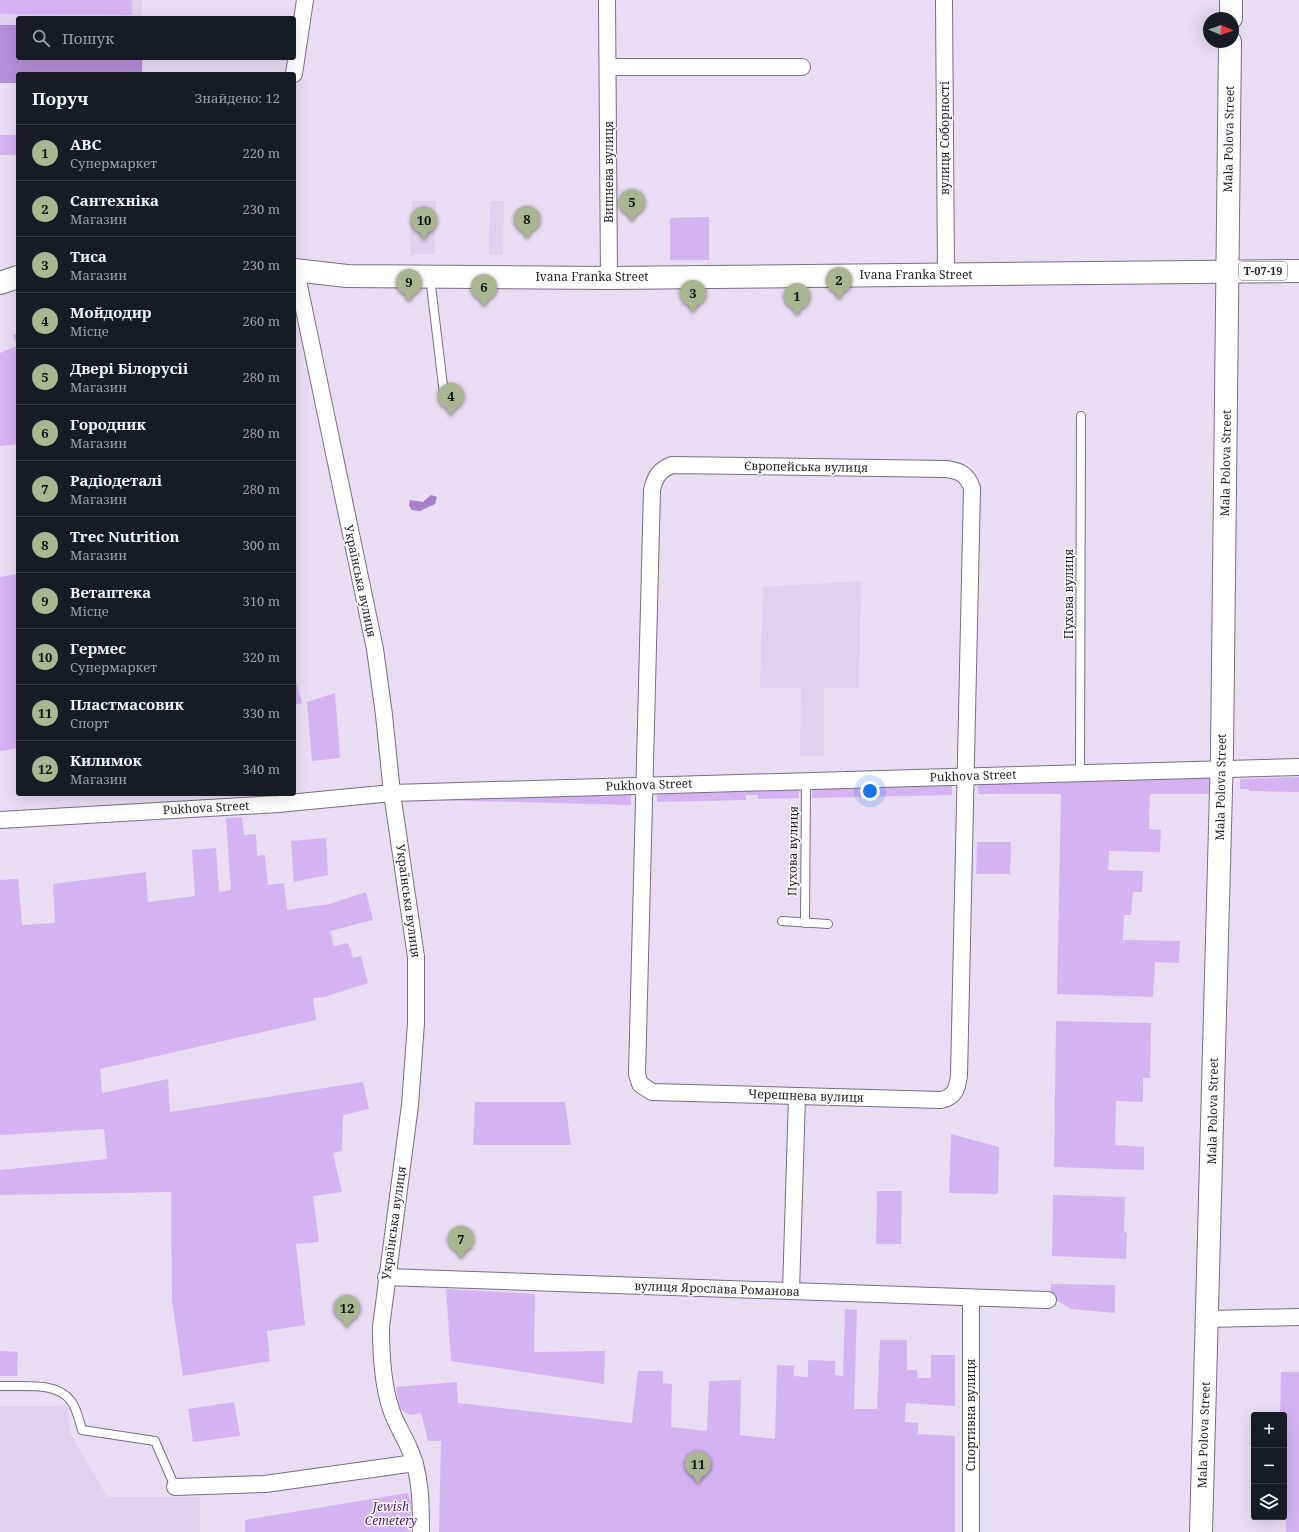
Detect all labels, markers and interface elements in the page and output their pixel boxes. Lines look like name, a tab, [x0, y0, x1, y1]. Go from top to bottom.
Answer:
north arrow	[1203, 12, 1239, 48]
search box	[16, 16, 296, 60]
icon: search	[30, 27, 52, 49]
text: Пошук	[62, 28, 114, 48]
street label: вулиця Соборності	[936, 81, 953, 195]
street label: Mala Polova Street	[1219, 85, 1238, 192]
text: Поруч	[32, 87, 88, 110]
text: Знайдено: 12	[195, 89, 280, 107]
street label: Вишнева вулиця	[600, 121, 617, 223]
text: ABC	[70, 134, 101, 154]
text: 1	[41, 144, 49, 162]
text: 220 m	[243, 144, 280, 162]
text: Супермаркет	[70, 154, 157, 172]
pin: 5	[619, 189, 645, 222]
text: Сантехніка	[70, 190, 159, 210]
text: 2	[41, 200, 49, 218]
text: 230 m	[243, 200, 280, 218]
pin: 8	[514, 206, 540, 239]
pin: 10	[411, 207, 437, 240]
text: Магазин	[70, 210, 127, 228]
text: Тиса	[70, 246, 107, 266]
text: 3	[41, 256, 49, 274]
text: 230 m	[243, 256, 280, 274]
road number: Т-07-19	[1239, 262, 1287, 280]
text: Магазин	[70, 266, 127, 284]
street label: Ivana Franka Street	[859, 266, 973, 283]
pin: 2	[826, 267, 852, 300]
street label: Ivana Franka Street	[535, 268, 649, 285]
pin: 9	[396, 269, 422, 302]
pin: 6	[471, 274, 497, 307]
pin: 3	[680, 280, 706, 313]
pin: 1	[784, 283, 810, 316]
text: Мойдодир	[70, 302, 152, 322]
text: 4	[41, 312, 49, 330]
text: 260 m	[243, 312, 280, 330]
text: Місце	[70, 322, 109, 340]
text: Двері Білорусіі	[70, 358, 188, 378]
text: 5	[41, 368, 49, 386]
text: 280 m	[243, 368, 280, 386]
text: Магазин	[70, 378, 127, 396]
pin: 4	[438, 383, 464, 416]
street label: Mala Polova Street	[1216, 409, 1235, 516]
text: Городник	[70, 414, 146, 434]
text: 6	[41, 424, 49, 442]
text: 280 m	[243, 424, 280, 442]
text: Магазин	[70, 434, 127, 452]
street label: Європейська вулиця	[744, 457, 868, 476]
text: Радіодеталі	[70, 470, 162, 490]
text: 7	[41, 480, 49, 498]
text: 280 m	[243, 480, 280, 498]
text: Магазин	[70, 490, 127, 508]
street label: Українська вулиця	[340, 523, 381, 639]
text: Trec Nutrition	[70, 526, 180, 546]
text: 8	[41, 536, 49, 554]
text: 300 m	[243, 536, 280, 554]
text: Магазин	[70, 546, 127, 564]
street label: Пухова вулиця	[1060, 549, 1077, 639]
text: Ветаптека	[70, 582, 151, 602]
text: 9	[41, 592, 49, 610]
text: 310 m	[243, 592, 280, 610]
text: Місце	[70, 602, 109, 620]
text: Гермес	[70, 638, 126, 658]
text: 10	[38, 648, 52, 666]
text: 320 m	[243, 648, 280, 666]
text: Супермаркет	[70, 658, 157, 676]
text: Пластмасовик	[70, 694, 184, 714]
text: 11	[38, 704, 52, 722]
text: 330 m	[243, 704, 280, 722]
text: Спорт	[70, 714, 109, 732]
street label: Mala Polova Street	[1211, 733, 1230, 840]
text: Килимок	[70, 750, 142, 770]
text: 12	[38, 760, 52, 778]
text: 340 m	[243, 760, 280, 778]
street label: Pukhova Street	[929, 765, 1017, 786]
text: Магазин	[70, 770, 127, 788]
street label: Pukhova Street	[605, 774, 693, 795]
your location	[860, 781, 880, 801]
street label: Pukhova Street	[162, 797, 250, 818]
street label: Пухова вулиця	[783, 805, 802, 896]
street label: Українська вулиця	[392, 843, 425, 959]
street label: Mala Polova Street	[1203, 1057, 1222, 1164]
street label: Черешнева вулиця	[748, 1085, 864, 1106]
street label: Українська вулиця	[377, 1165, 410, 1281]
pin: 7	[448, 1226, 474, 1259]
street label: вулиця Ярослава Романова	[634, 1277, 800, 1300]
pin: 12	[334, 1295, 360, 1328]
street label: Спортивна вулиця	[962, 1359, 979, 1471]
street label: Mala Polova Street	[1193, 1381, 1214, 1489]
map controls	[1251, 1412, 1287, 1520]
button: +	[1251, 1412, 1287, 1448]
button: −	[1251, 1448, 1287, 1484]
pin: 11	[685, 1451, 711, 1484]
button: layers	[1251, 1484, 1287, 1520]
park label: Jewish Cemetery	[365, 1498, 417, 1529]

